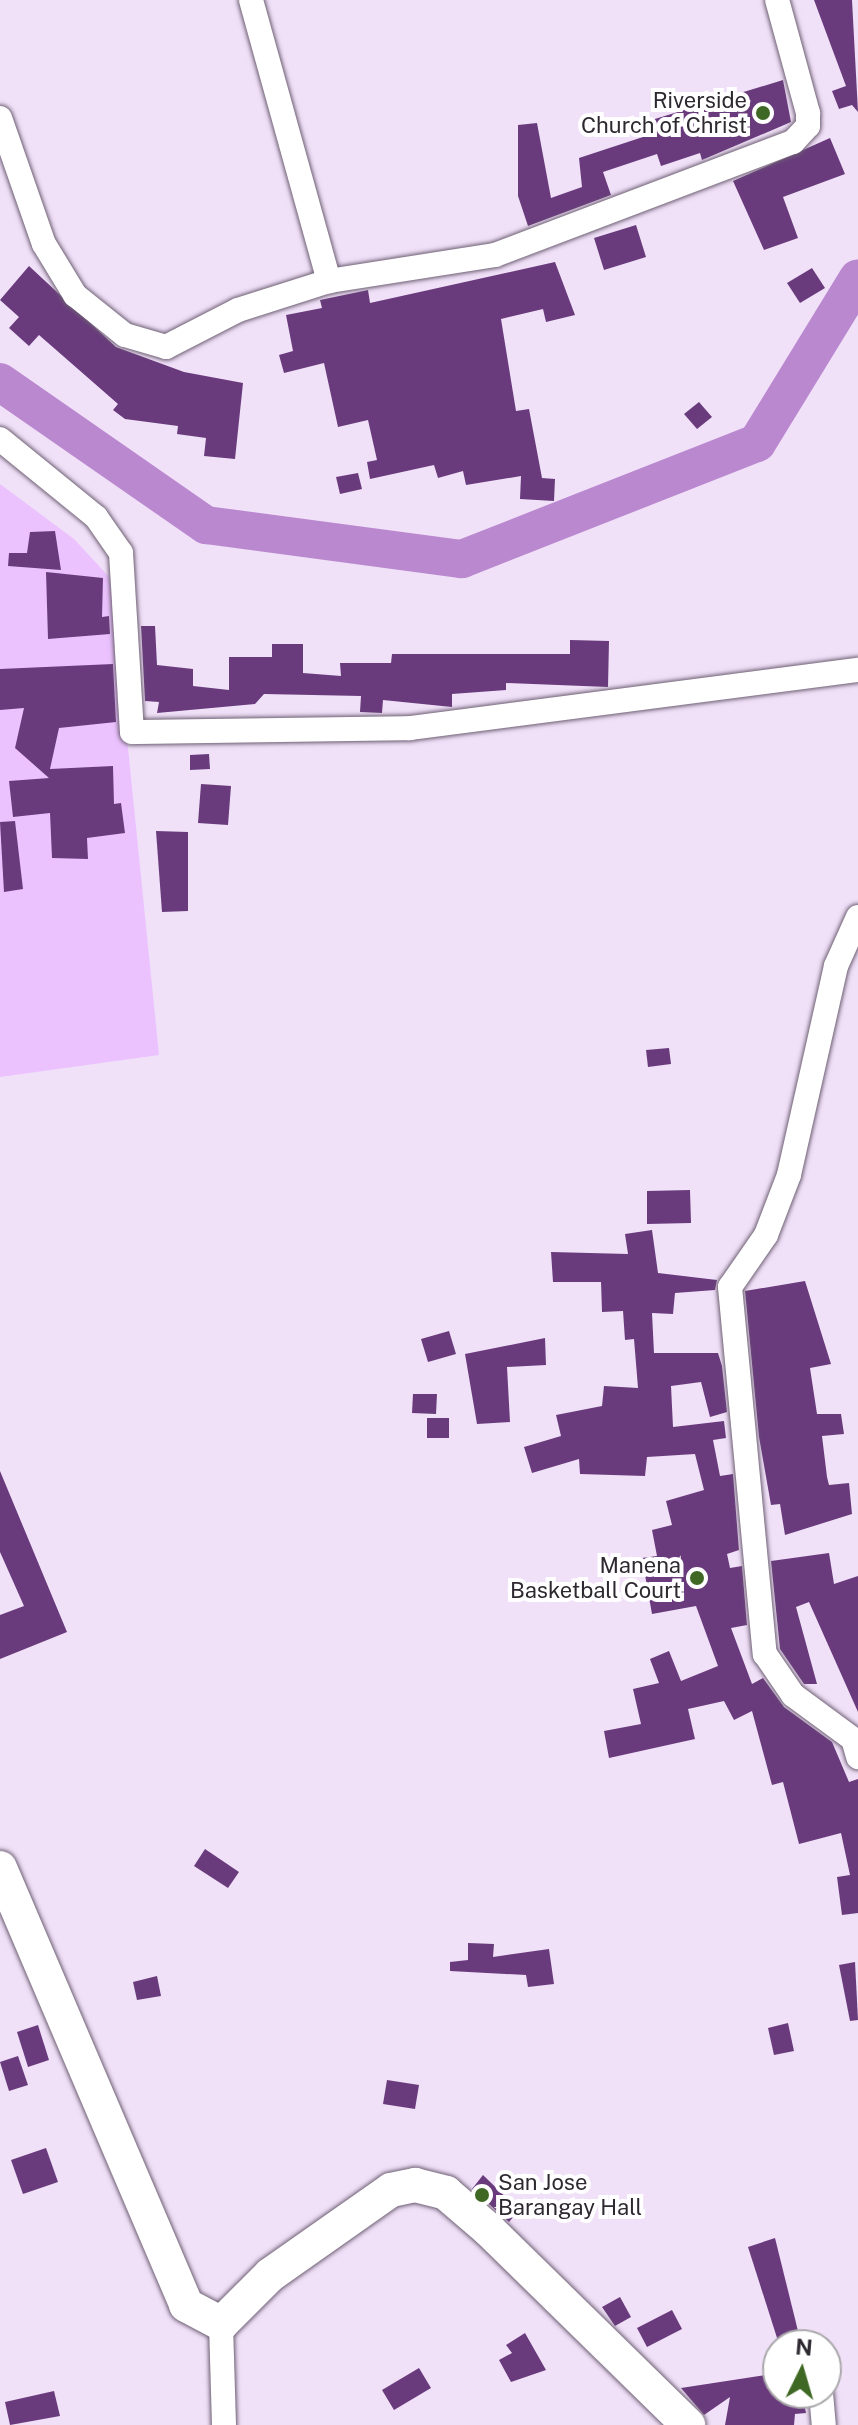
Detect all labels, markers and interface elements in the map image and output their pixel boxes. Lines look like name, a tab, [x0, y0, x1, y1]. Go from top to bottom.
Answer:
place label: Riverside Church of Christ	[581, 87, 747, 138]
marker: Riverside Church of Christ	[754, 104, 772, 122]
place label: Manena Basketball Court	[510, 1552, 681, 1604]
marker: Manena Basketball Court	[688, 1569, 706, 1587]
place label: San Jose Barangay Hall	[498, 2169, 642, 2220]
marker: San Jose Barangay Hall	[473, 2186, 491, 2204]
north arrow	[762, 2329, 842, 2409]
text: N	[794, 2333, 814, 2361]

